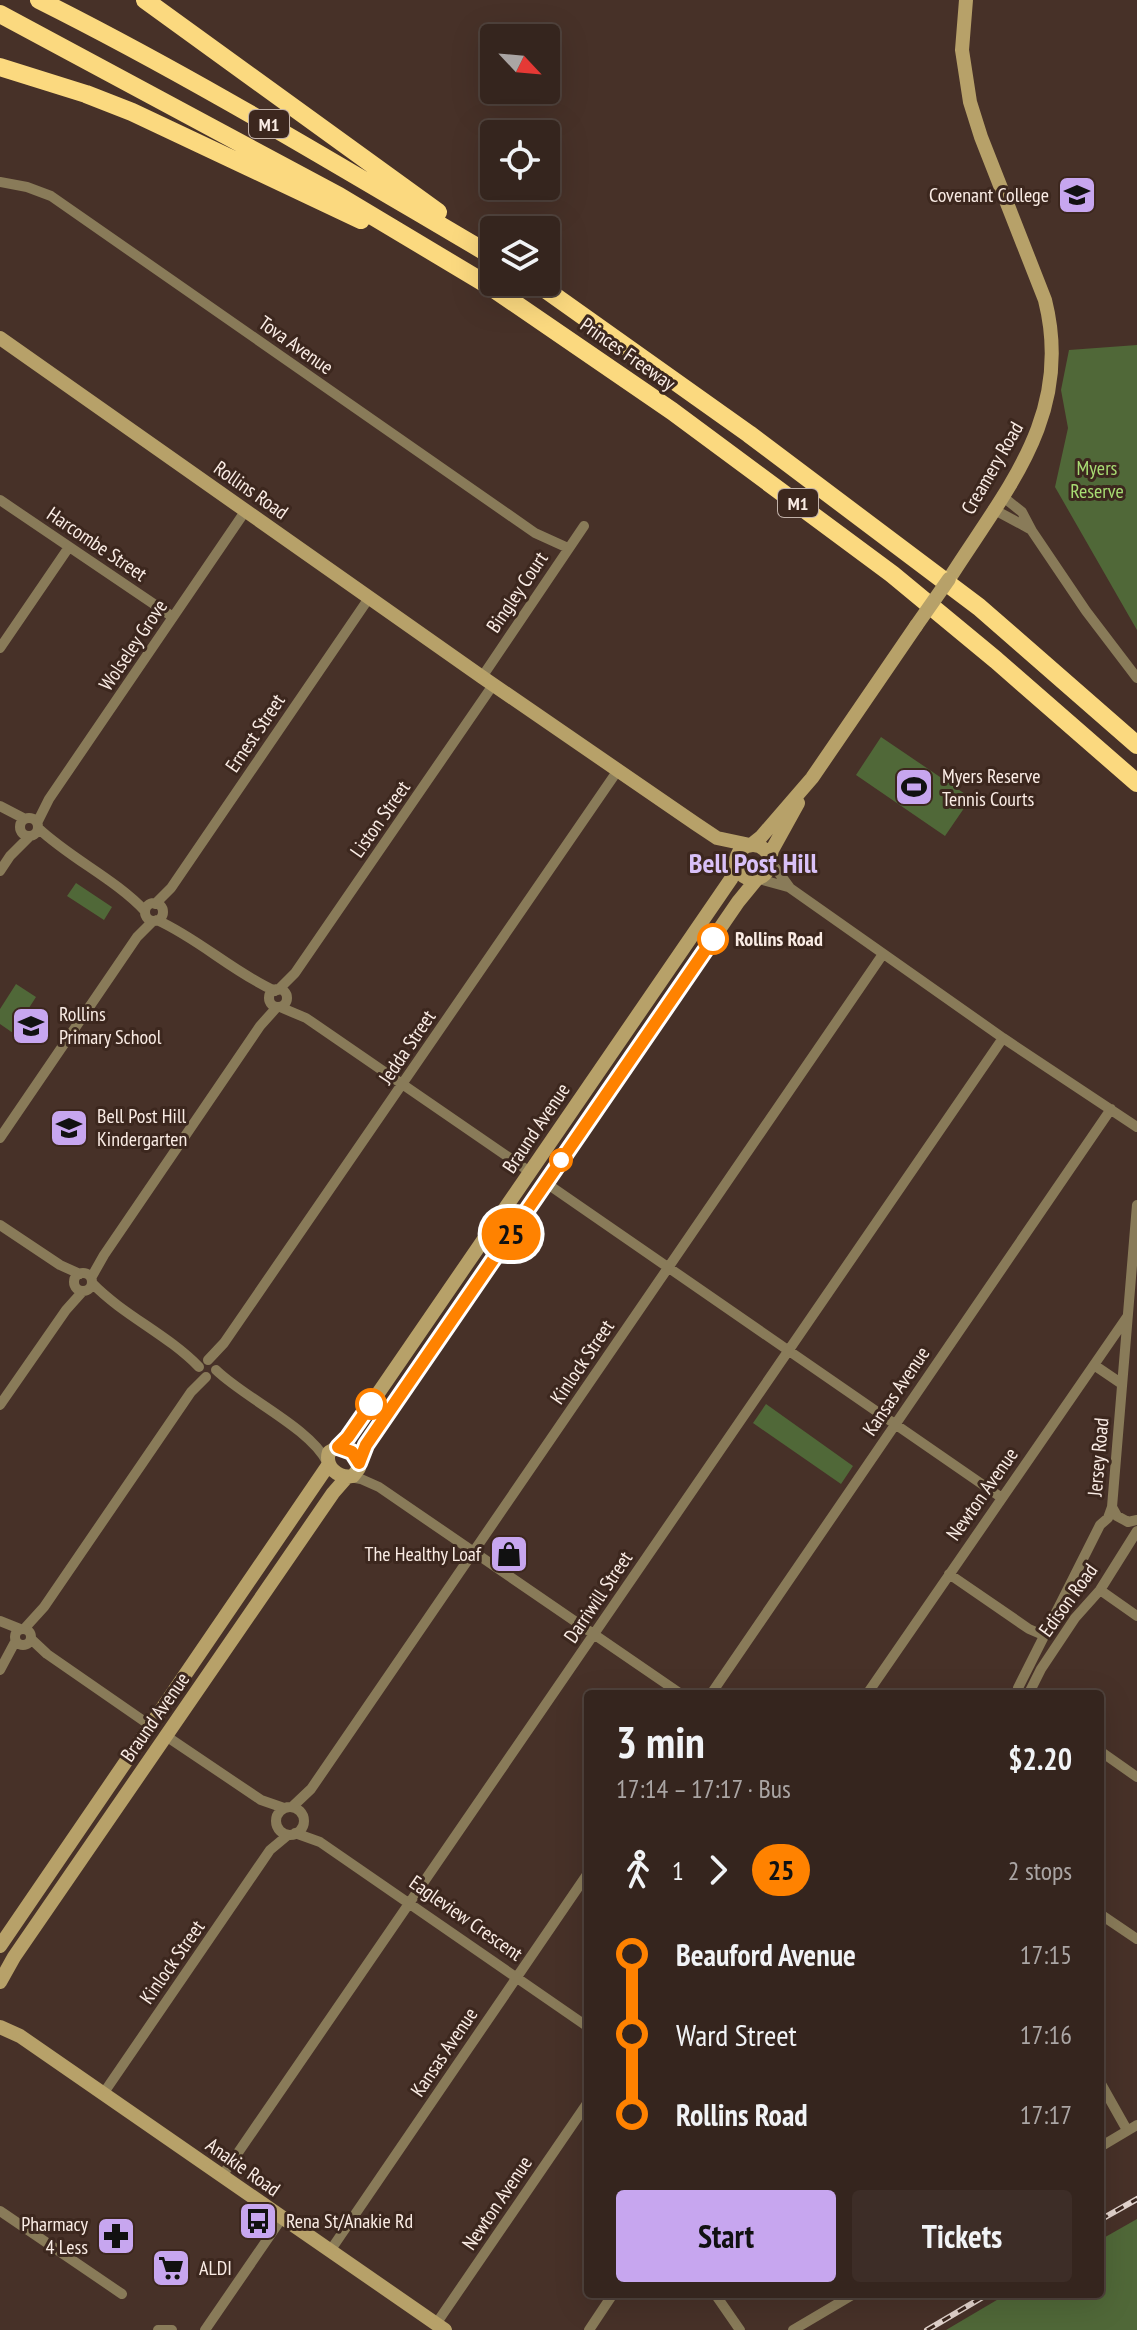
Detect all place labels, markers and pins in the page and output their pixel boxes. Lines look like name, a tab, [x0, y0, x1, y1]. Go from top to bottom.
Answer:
school or university icon: Covenant College	[1056, 174, 1098, 216]
place label: Covenant College	[929, 182, 1049, 208]
place label: Myers Reserve Tennis Courts	[942, 763, 1041, 812]
sports icon: Myers Reserve Tennis Courts	[893, 766, 935, 808]
marker: Rollins Road	[698, 924, 728, 954]
place label: Rollins Road	[735, 926, 823, 952]
place label: Rollins Primary School	[59, 1001, 162, 1050]
school or university icon: Rollins Primary School	[10, 1005, 52, 1047]
place label: Bell Post Hill Kindergarten	[97, 1103, 187, 1152]
school or university icon: Bell Post Hill Kindergarten	[48, 1107, 90, 1149]
unlabelled marker	[550, 1149, 572, 1171]
unlabelled marker	[356, 1389, 386, 1419]
shop icon: The Healthy Loaf	[488, 1533, 530, 1575]
place label: The Healthy Loaf	[364, 1541, 482, 1567]
bus stop icon: Rena St/Anakie Rd	[237, 2200, 279, 2242]
place label: Rena St/Anakie Rd	[286, 2208, 413, 2234]
place label: Pharmacy 4 Less	[21, 2211, 88, 2260]
pharmacy icon: Pharmacy 4 Less	[95, 2215, 137, 2257]
supermarket icon: ALDI	[150, 2247, 192, 2289]
place label: ALDI	[199, 2255, 232, 2281]

